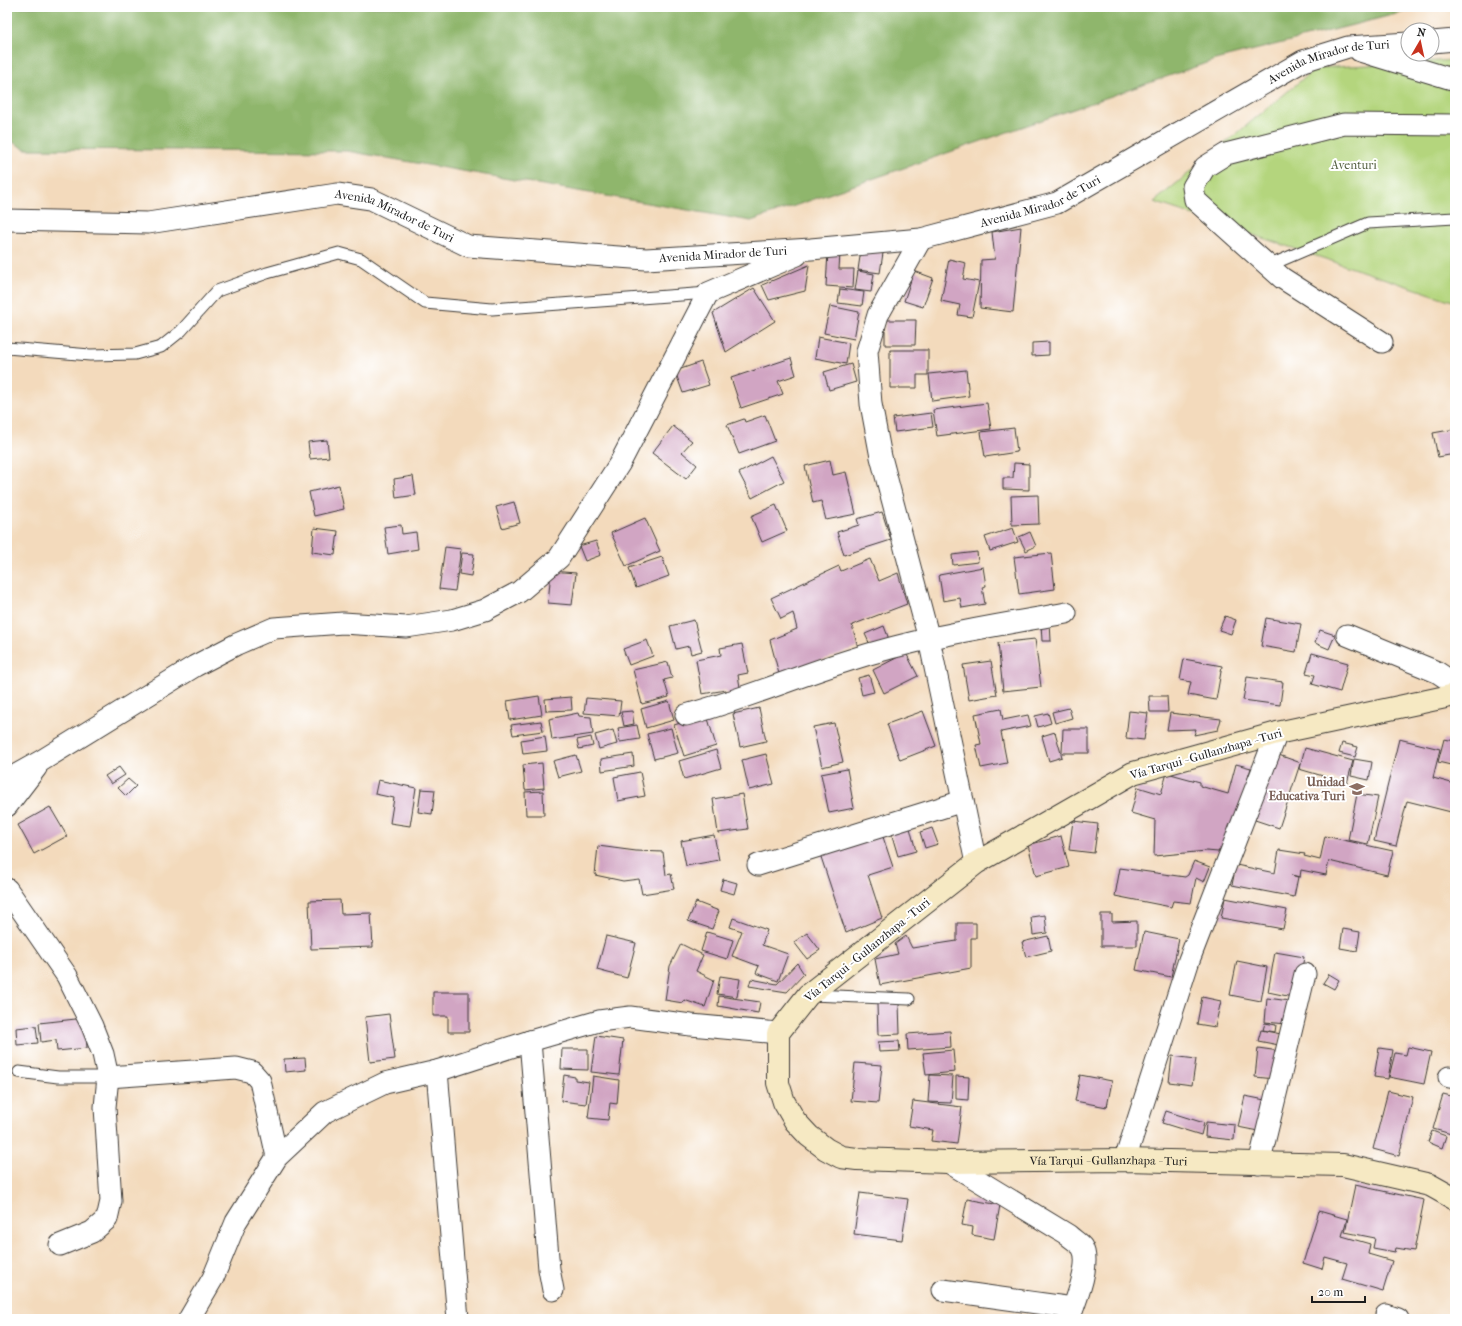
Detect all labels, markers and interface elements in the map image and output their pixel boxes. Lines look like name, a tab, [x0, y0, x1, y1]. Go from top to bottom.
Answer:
north arrow	[1400, 22, 1440, 62]
text: N	[1416, 26, 1427, 40]
street label: Avenida Mirador de Turi	[1264, 37, 1390, 87]
park label: Aventuri	[1330, 158, 1377, 172]
street label: Avenida Mirador de Turi	[978, 172, 1103, 230]
street label: Avenida Mirador de Turi	[333, 187, 457, 245]
street label: Avenida Mirador de Turi	[658, 243, 788, 265]
street label: Vía Tarqui - Gullanzhapa - Turi	[1127, 725, 1284, 783]
place label: Unidad Educativa Turi	[1269, 775, 1345, 803]
school or university icon: Unidad Educativa Turi	[1348, 780, 1366, 798]
street label: Vía Tarqui - Gullanzhapa - Turi	[801, 895, 933, 1006]
street label: Vía Tarqui - Gullanzhapa - Turi	[1029, 1153, 1188, 1168]
scale bar	[1312, 1278, 1365, 1304]
text: 20 m	[1318, 1285, 1343, 1299]

